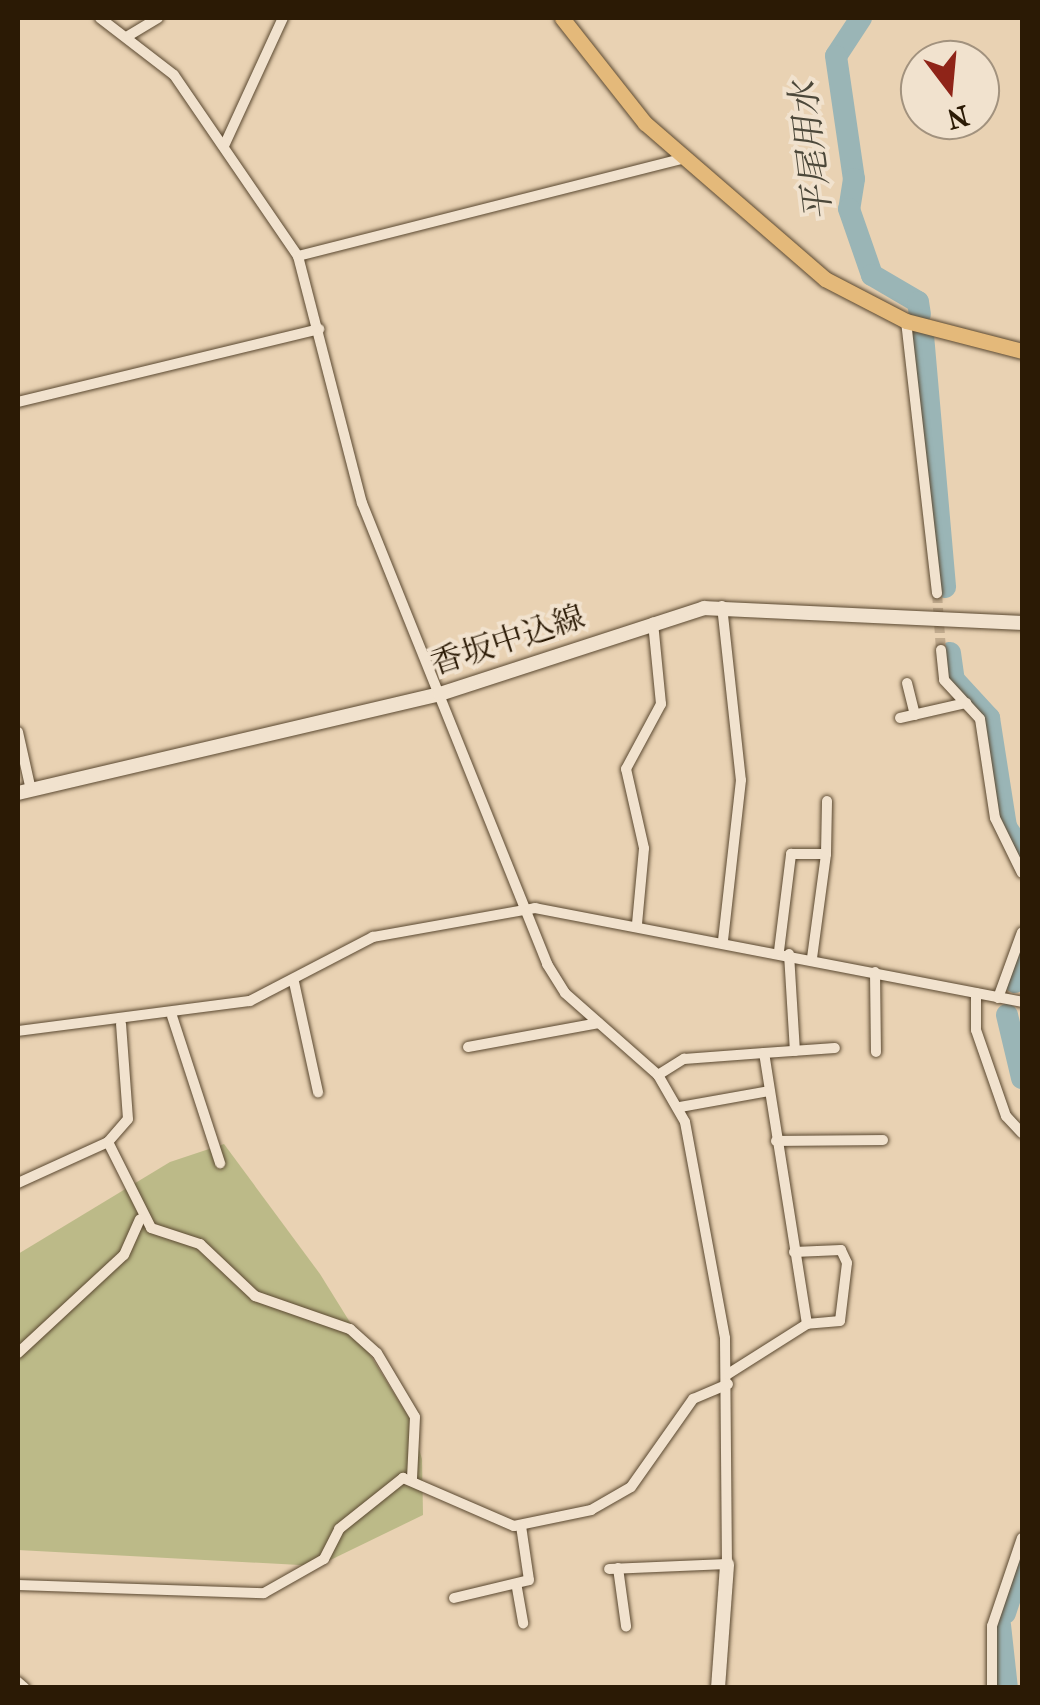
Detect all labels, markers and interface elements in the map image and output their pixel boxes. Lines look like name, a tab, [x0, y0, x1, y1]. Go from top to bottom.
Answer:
north arrow	[900, 40, 1000, 140]
water label: 平尾用水	[783, 79, 841, 223]
text: N	[943, 99, 973, 136]
street label: 香坂中込線	[426, 598, 590, 684]

